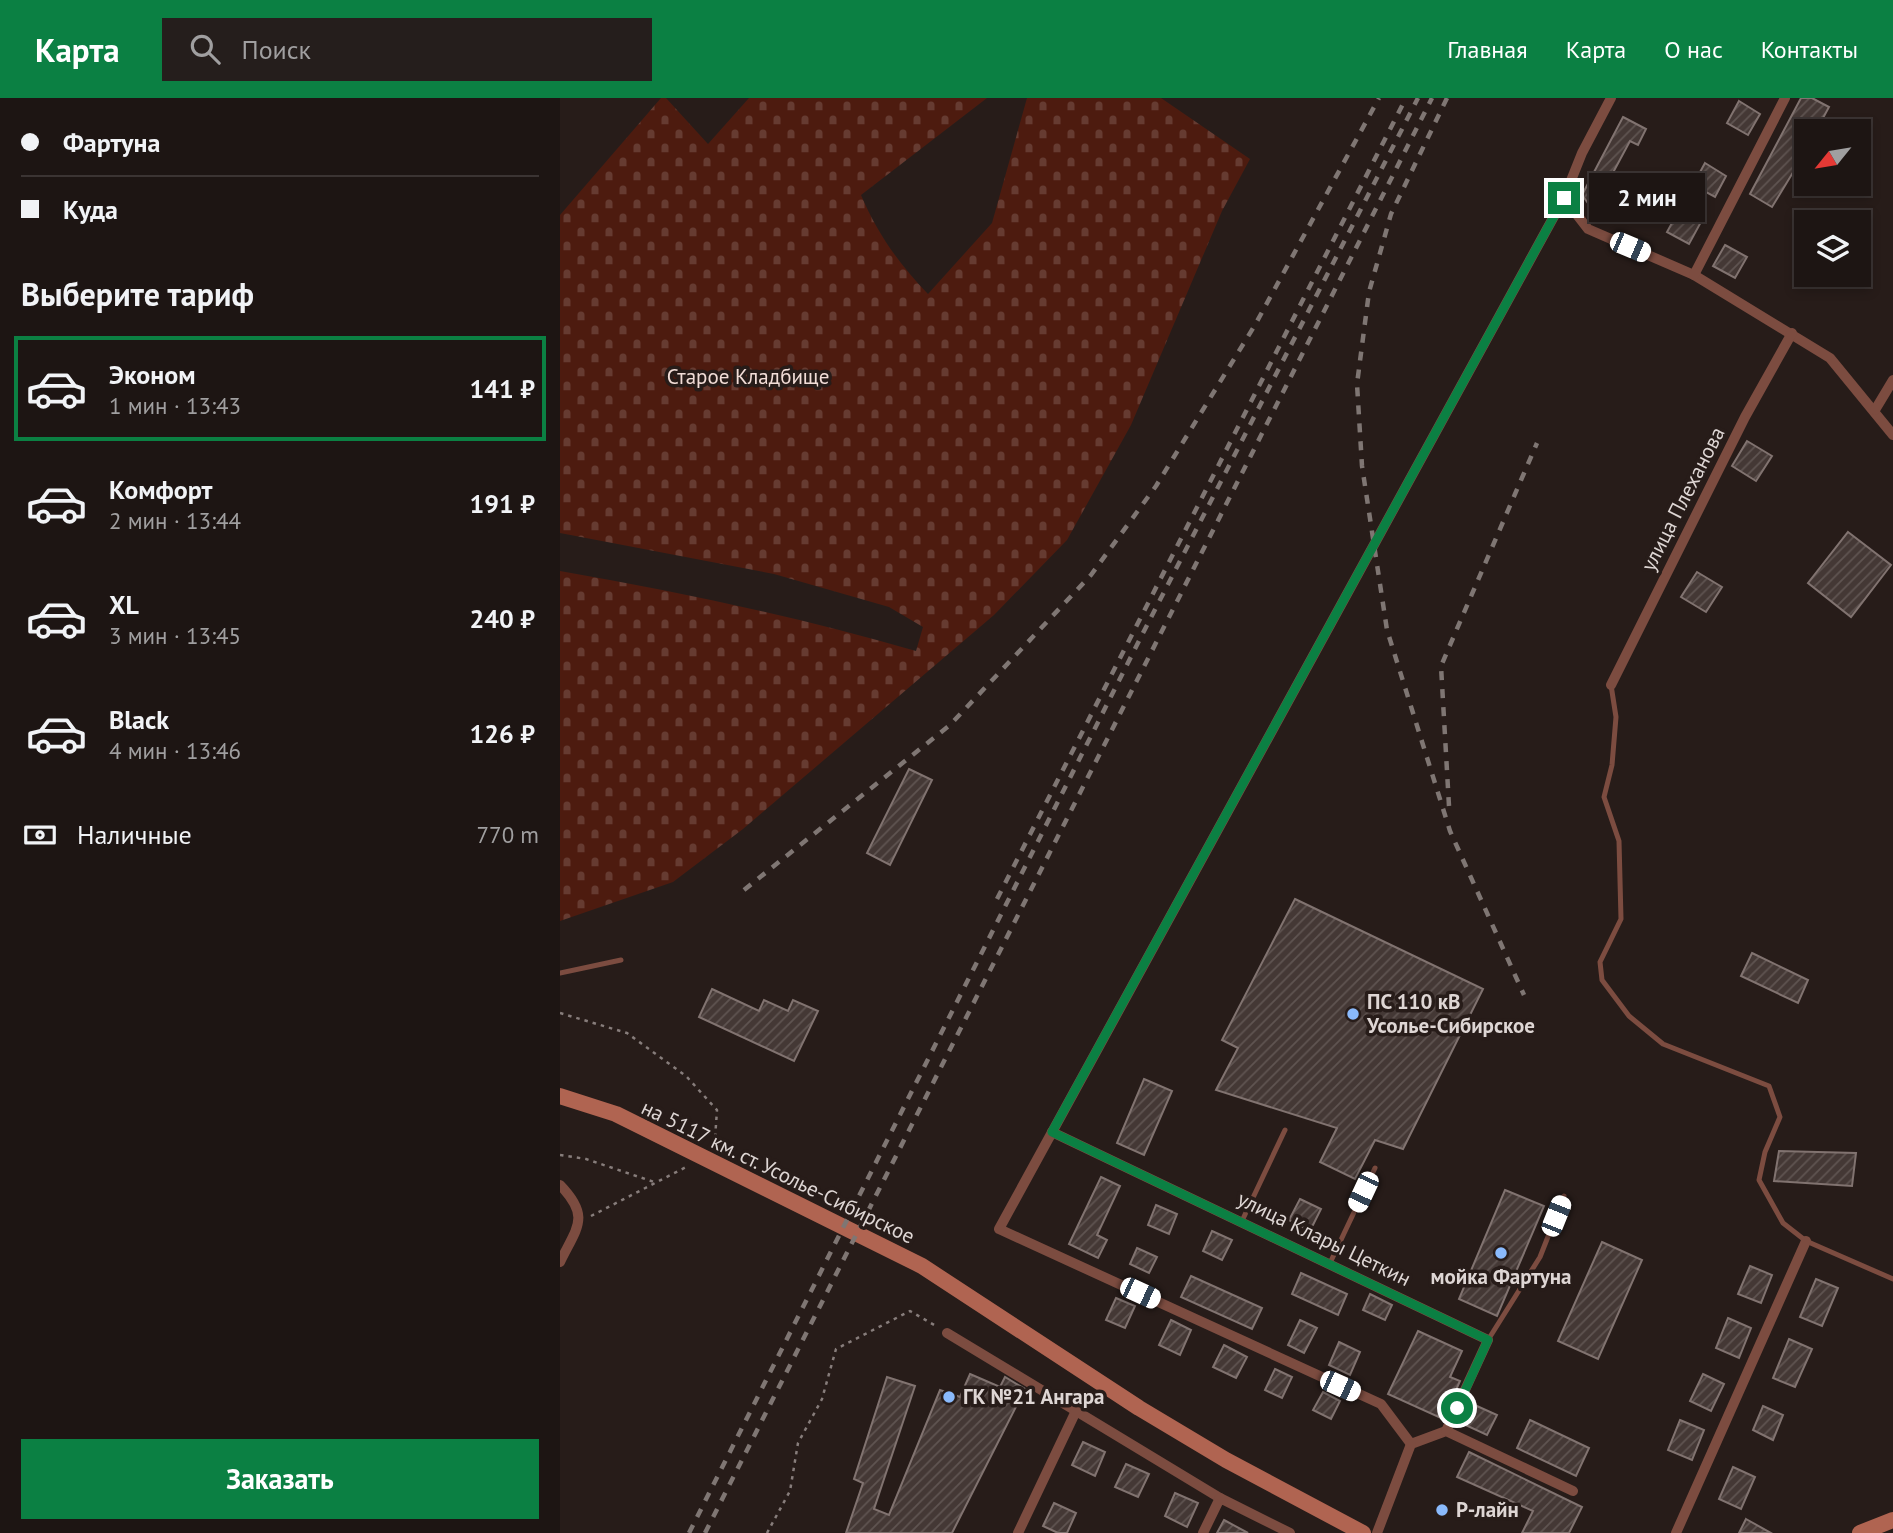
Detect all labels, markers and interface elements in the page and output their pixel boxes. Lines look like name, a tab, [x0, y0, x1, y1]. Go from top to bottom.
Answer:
search box	[162, 18, 652, 81]
text: Карта	[35, 28, 120, 71]
icon: search	[186, 30, 224, 68]
text: Поиск	[242, 33, 311, 66]
text: Главная	[1447, 34, 1528, 65]
text: Карта	[1566, 34, 1626, 65]
text: О нас	[1664, 34, 1723, 65]
text: Контакты	[1761, 34, 1858, 65]
north arrow	[1794, 119, 1871, 196]
map controls	[1794, 119, 1871, 287]
text: Фартуна	[63, 126, 160, 159]
callout: 2 мин	[1588, 174, 1704, 222]
route end	[1548, 182, 1580, 214]
text: 2 мин	[1617, 183, 1677, 212]
text: Куда	[63, 193, 118, 226]
button: layers	[1794, 210, 1871, 287]
car	[1607, 229, 1654, 265]
text: Выберите тариф	[21, 273, 254, 315]
icon: car	[25, 357, 88, 420]
text: Эконом	[109, 358, 196, 391]
park label: Старое Кладбище	[667, 363, 829, 390]
text: 141 ₽	[469, 372, 535, 405]
text: 1 мин · 13:43	[109, 391, 241, 420]
street label: улица Плеханова	[1635, 422, 1731, 575]
icon: car	[25, 472, 88, 535]
text: Комфорт	[109, 473, 212, 506]
text: 191 ₽	[469, 487, 535, 520]
text: 2 мин · 13:44	[109, 506, 241, 535]
icon: car	[25, 587, 88, 650]
text: XL	[109, 588, 139, 621]
text: 240 ₽	[469, 602, 535, 635]
text: 3 мин · 13:45	[109, 621, 241, 650]
icon: car	[25, 702, 88, 765]
text: Black	[109, 703, 169, 736]
text: 126 ₽	[469, 717, 535, 750]
text: 4 мин · 13:46	[109, 736, 241, 765]
icon: cash	[21, 816, 59, 854]
text: Наличные	[77, 818, 192, 851]
text: 770 m	[477, 820, 539, 849]
place label: ПС 110 кВ Усолье-Сибирское	[1366, 988, 1535, 1039]
marker: ПС 110 кВ Усолье-Сибирское	[1345, 1006, 1361, 1022]
street label: на 5117 км. ст. Усолье-Сибирское	[637, 1094, 919, 1250]
car	[1345, 1169, 1382, 1215]
street label: улица Клары Цеткин	[1233, 1185, 1415, 1292]
car	[1539, 1193, 1574, 1239]
marker: мойка Фартуна	[1493, 1245, 1509, 1261]
place label: мойка Фартуна	[1430, 1263, 1572, 1290]
car	[1117, 1275, 1164, 1311]
car	[1317, 1368, 1364, 1404]
place label: ГК №21 Ангара	[963, 1383, 1105, 1410]
marker: ГК №21 Ангара	[941, 1389, 957, 1405]
route start	[1441, 1392, 1473, 1424]
button: Заказать	[21, 1439, 539, 1519]
place label: Р-лайн	[1456, 1496, 1519, 1523]
marker: Р-лайн	[1434, 1502, 1450, 1518]

